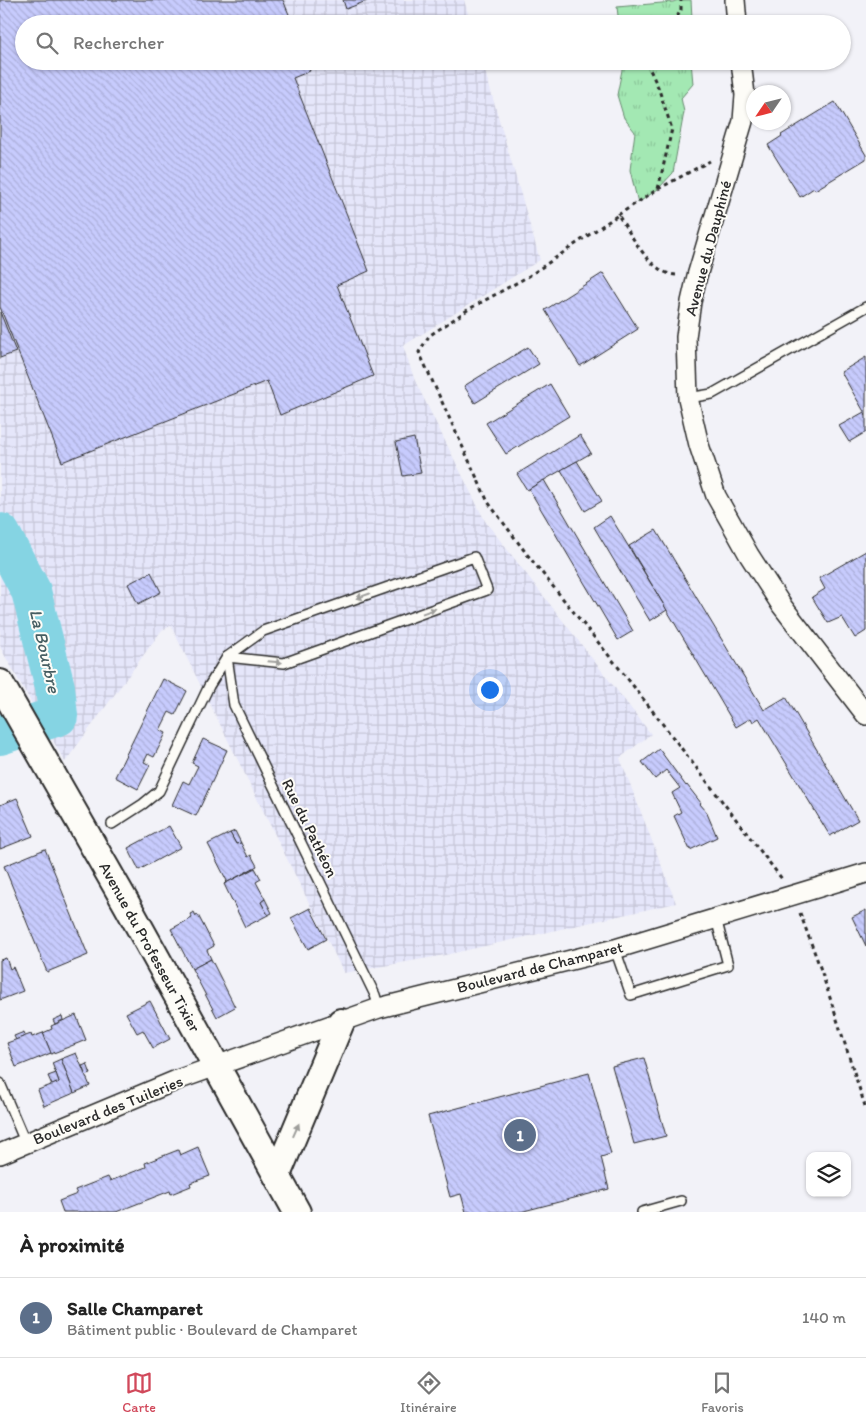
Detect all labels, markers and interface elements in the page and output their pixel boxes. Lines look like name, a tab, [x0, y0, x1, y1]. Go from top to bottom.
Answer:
search box	[15, 15, 851, 70]
icon: search	[33, 29, 61, 57]
text: Rechercher	[73, 31, 164, 54]
north arrow	[746, 85, 791, 130]
street label: Avenue du Dauphiné	[681, 178, 735, 318]
one-way arrow	[355, 592, 370, 600]
water label: La Bourbre	[25, 607, 66, 696]
one-way arrow	[422, 607, 437, 615]
one-way arrow	[268, 658, 284, 666]
your location	[477, 677, 503, 703]
street label: Rue du Pathéon	[278, 776, 342, 880]
street label: Avenue du Professeur Tixier	[95, 859, 205, 1036]
street label: Boulevard de Champaret	[455, 937, 625, 997]
street label: Boulevard des Tuileries	[30, 1071, 186, 1149]
pin: 1	[504, 1116, 536, 1154]
one-way arrow	[293, 1123, 301, 1137]
map controls	[806, 1152, 851, 1197]
button: layers	[806, 1152, 851, 1197]
text: À proximité	[20, 1232, 125, 1257]
text: Salle Champaret	[67, 1297, 203, 1320]
text: 1	[32, 1308, 40, 1327]
text: 140 m	[802, 1308, 846, 1327]
text: Bâtiment public · Boulevard de Champaret	[67, 1320, 358, 1339]
tab: Carte	[122, 1369, 156, 1416]
tab: Itinéraire	[400, 1369, 457, 1416]
tab: Favoris	[701, 1369, 744, 1416]

